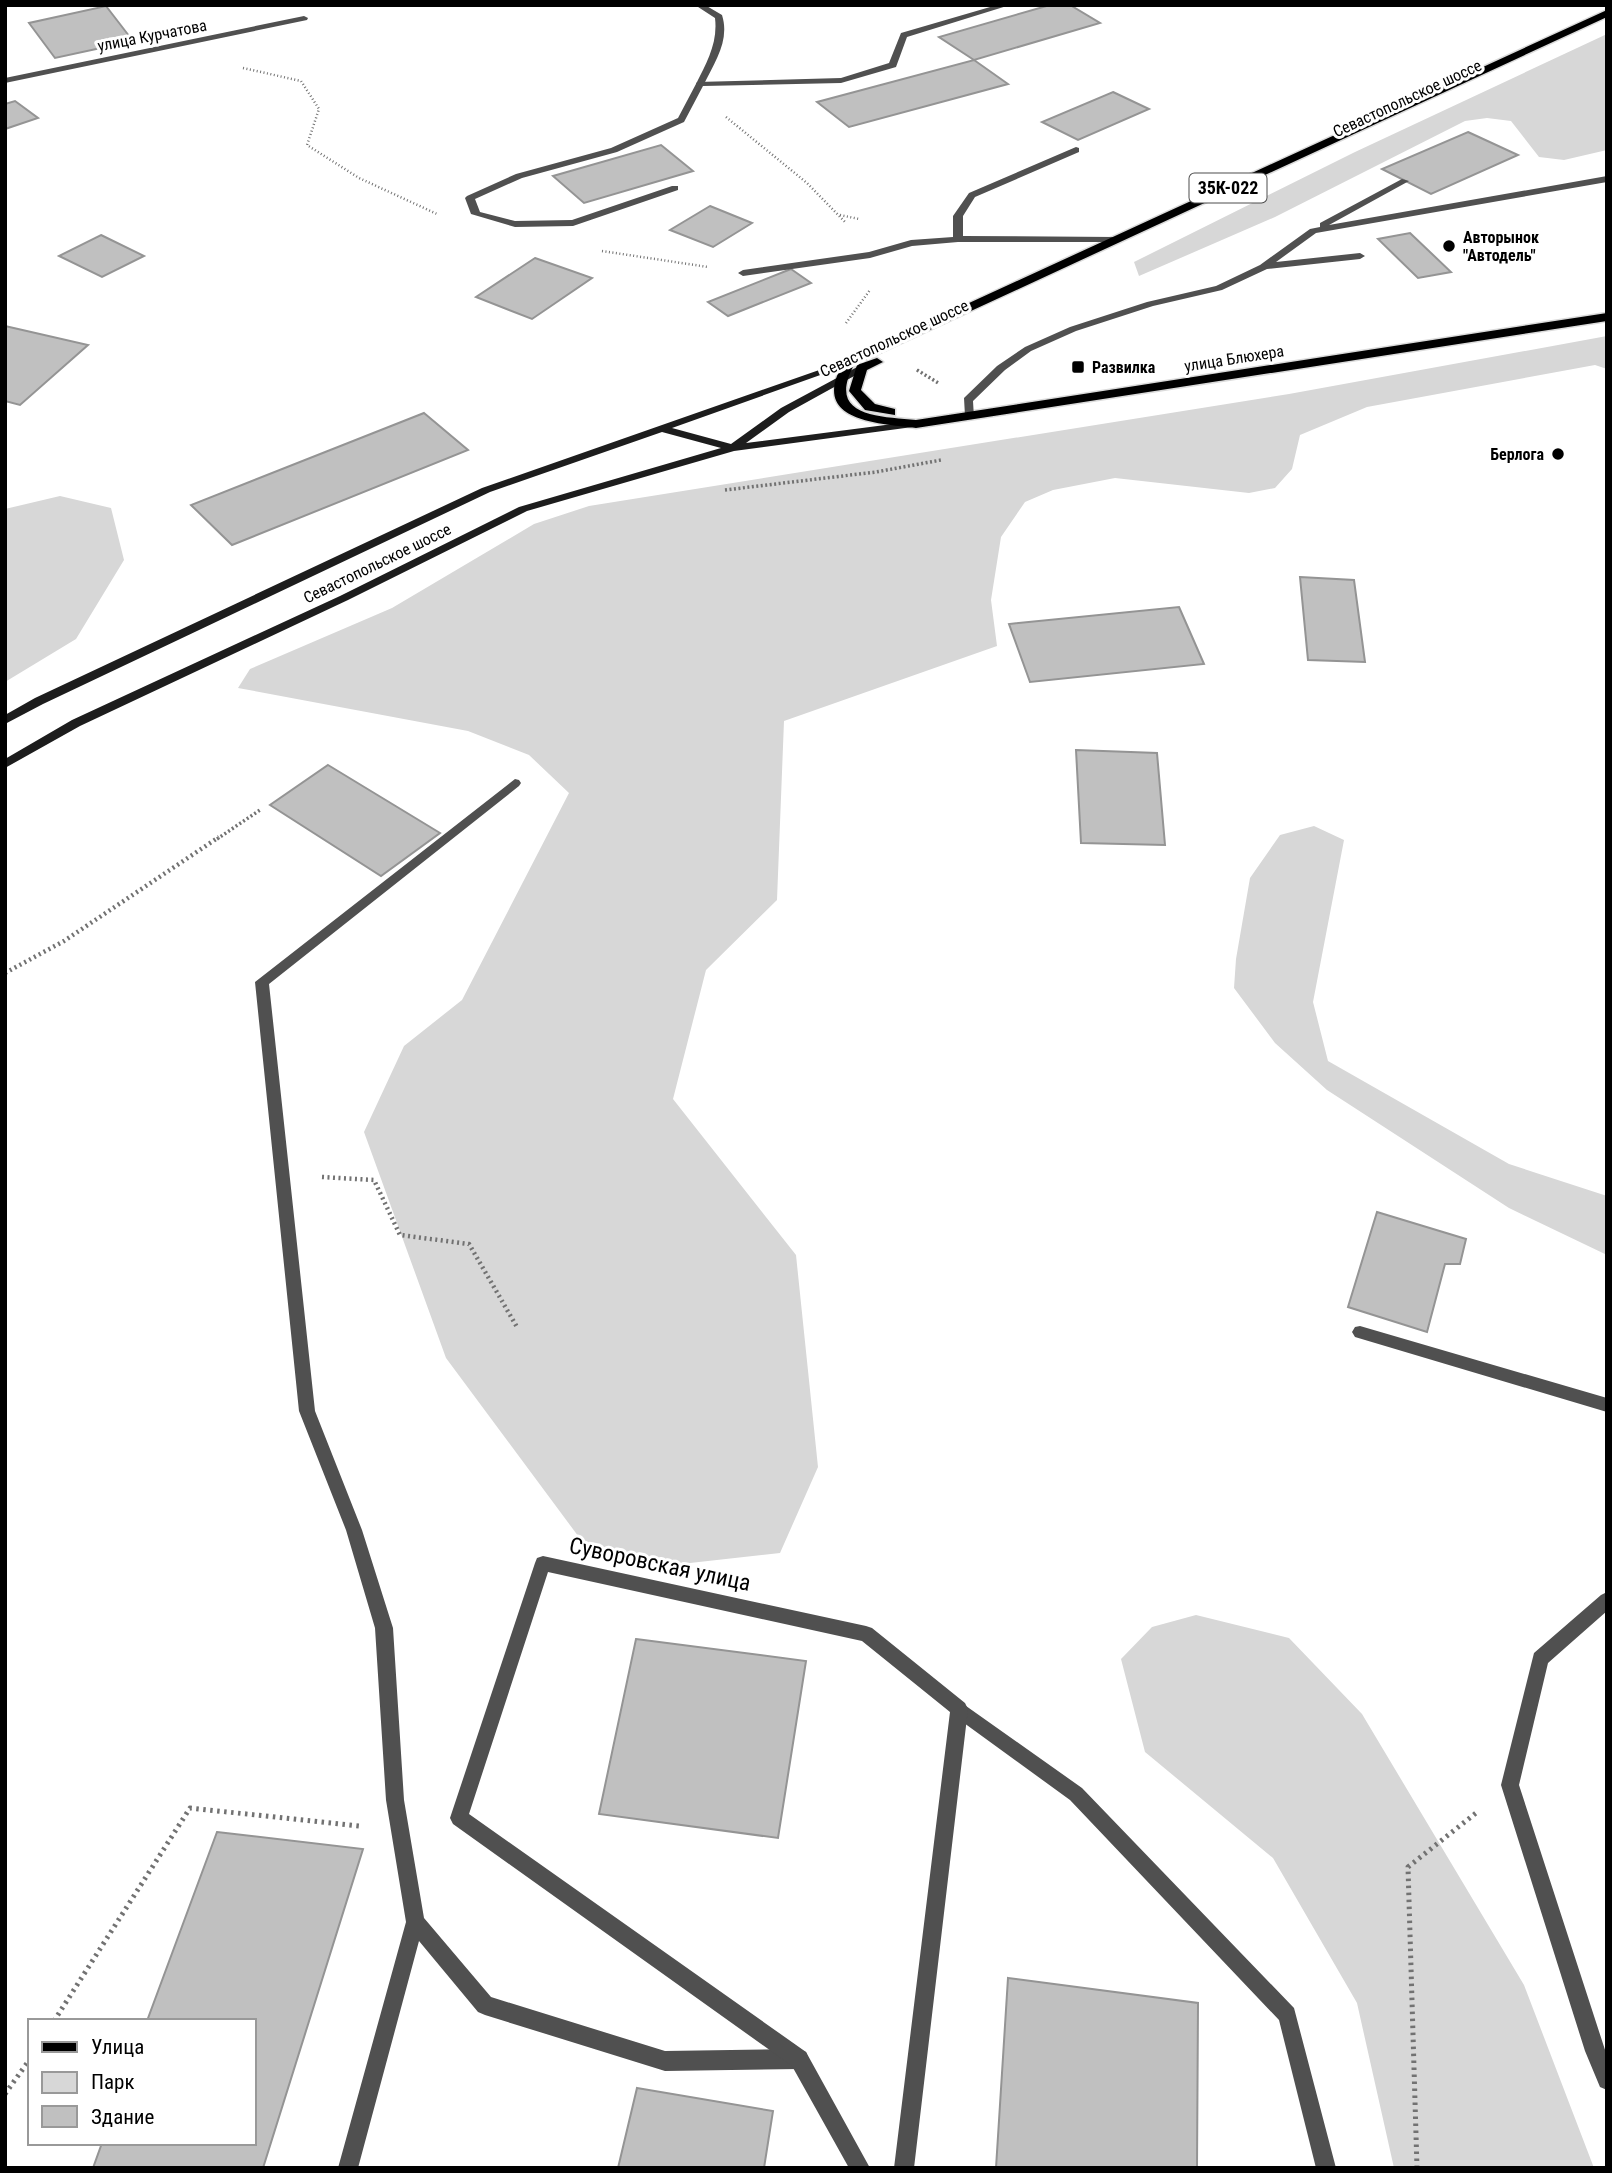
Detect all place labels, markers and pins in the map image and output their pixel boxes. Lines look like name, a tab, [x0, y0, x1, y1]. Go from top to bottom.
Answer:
place label: Авторынок "Автодель"	[1463, 228, 1539, 265]
marker: Авторынок "Автодель"	[1441, 238, 1457, 254]
place label: Развилка	[1092, 358, 1156, 377]
marker: Развилка	[1070, 359, 1086, 375]
place label: Берлога	[1490, 445, 1544, 464]
marker: Берлога	[1550, 446, 1566, 462]

